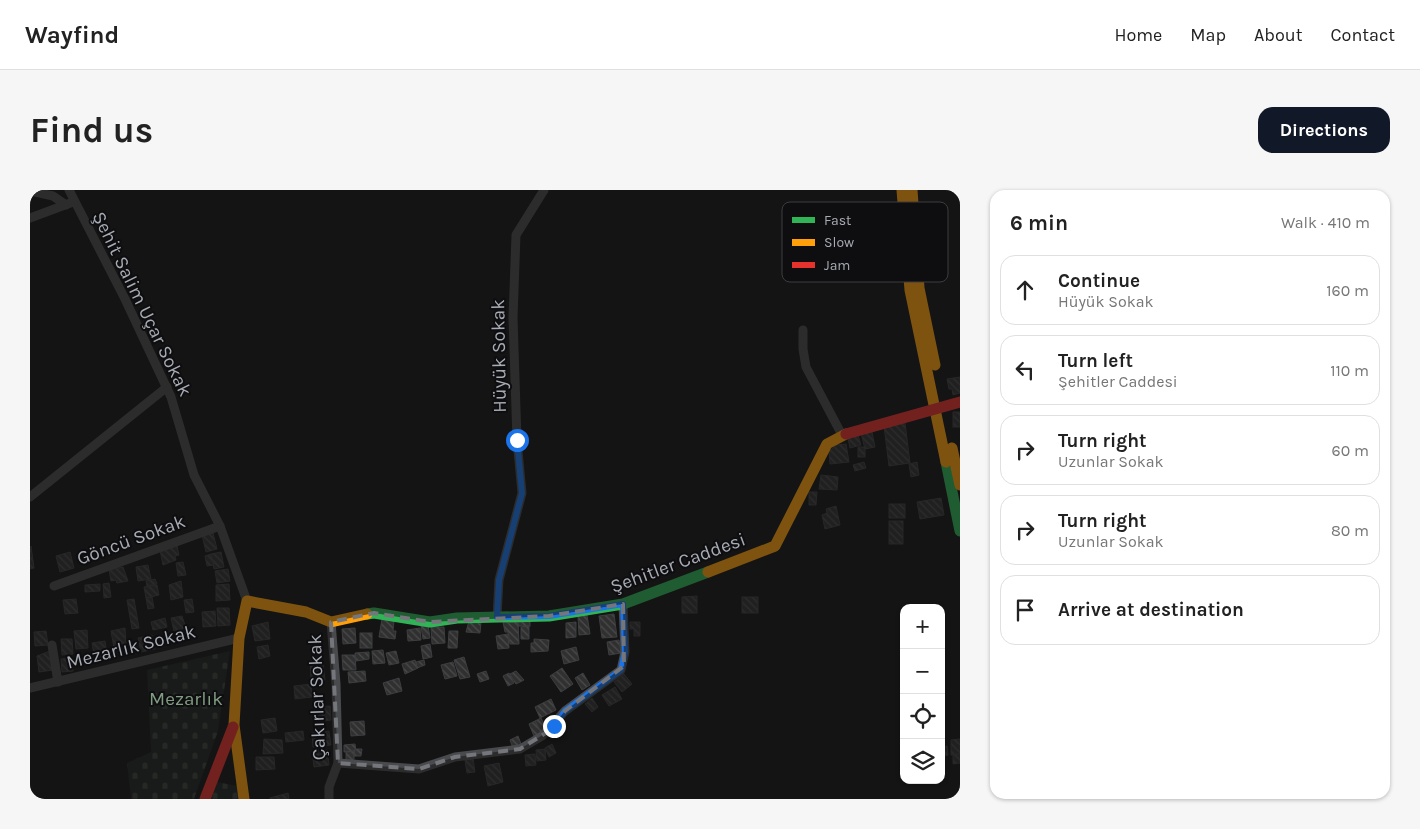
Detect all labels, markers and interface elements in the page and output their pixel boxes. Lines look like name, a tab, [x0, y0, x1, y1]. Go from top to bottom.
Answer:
text: Wayfind	[25, 21, 119, 49]
text: Home	[1114, 24, 1162, 46]
text: Map	[1190, 24, 1226, 46]
text: About	[1254, 24, 1303, 46]
text: Contact	[1331, 24, 1395, 46]
button: Directions	[1258, 107, 1390, 153]
text: Find us	[30, 110, 153, 151]
legend	[782, 202, 948, 282]
street label: Şehit Salim Uçar Sokak	[88, 208, 197, 400]
text: 6 min	[1010, 211, 1068, 235]
text: Fast	[824, 212, 851, 229]
text: Walk · 410 m	[1281, 213, 1370, 232]
text: Slow	[824, 234, 854, 251]
text: Jam	[824, 257, 850, 274]
text: Continue	[1058, 270, 1140, 292]
icon: ahead	[1011, 276, 1039, 304]
text: 160 m	[1326, 281, 1369, 300]
text: Hüyük Sokak	[1058, 292, 1154, 311]
street label: Hüyük Sokak	[487, 299, 511, 413]
text: Turn left	[1058, 350, 1133, 372]
icon: left	[1011, 356, 1039, 384]
text: 110 m	[1330, 361, 1369, 380]
text: Şehitler Caddesi	[1058, 372, 1178, 391]
route start	[506, 429, 529, 452]
text: Turn right	[1058, 430, 1147, 452]
icon: right	[1011, 436, 1039, 464]
text: 60 m	[1332, 441, 1369, 460]
text: Uzunlar Sokak	[1058, 452, 1164, 471]
street label: Göncü Sokak	[74, 510, 188, 570]
text: Turn right	[1058, 510, 1147, 532]
icon: right	[1011, 516, 1039, 544]
text: 80 m	[1331, 521, 1369, 540]
street label: Şehitler Caddesi	[608, 528, 748, 598]
text: Uzunlar Sokak	[1058, 532, 1164, 551]
icon: arrive	[1011, 596, 1039, 624]
text: Arrive at destination	[1058, 599, 1244, 621]
map controls	[900, 604, 945, 784]
button: +	[900, 604, 945, 649]
street label: Mezarlık Sokak	[64, 620, 198, 674]
street label: Çakırlar Sokak	[304, 633, 330, 760]
button: −	[900, 649, 945, 694]
park label: Mezarlık	[149, 688, 223, 710]
button: locate	[900, 694, 945, 739]
route end	[543, 715, 566, 738]
button: layers	[900, 739, 945, 784]

